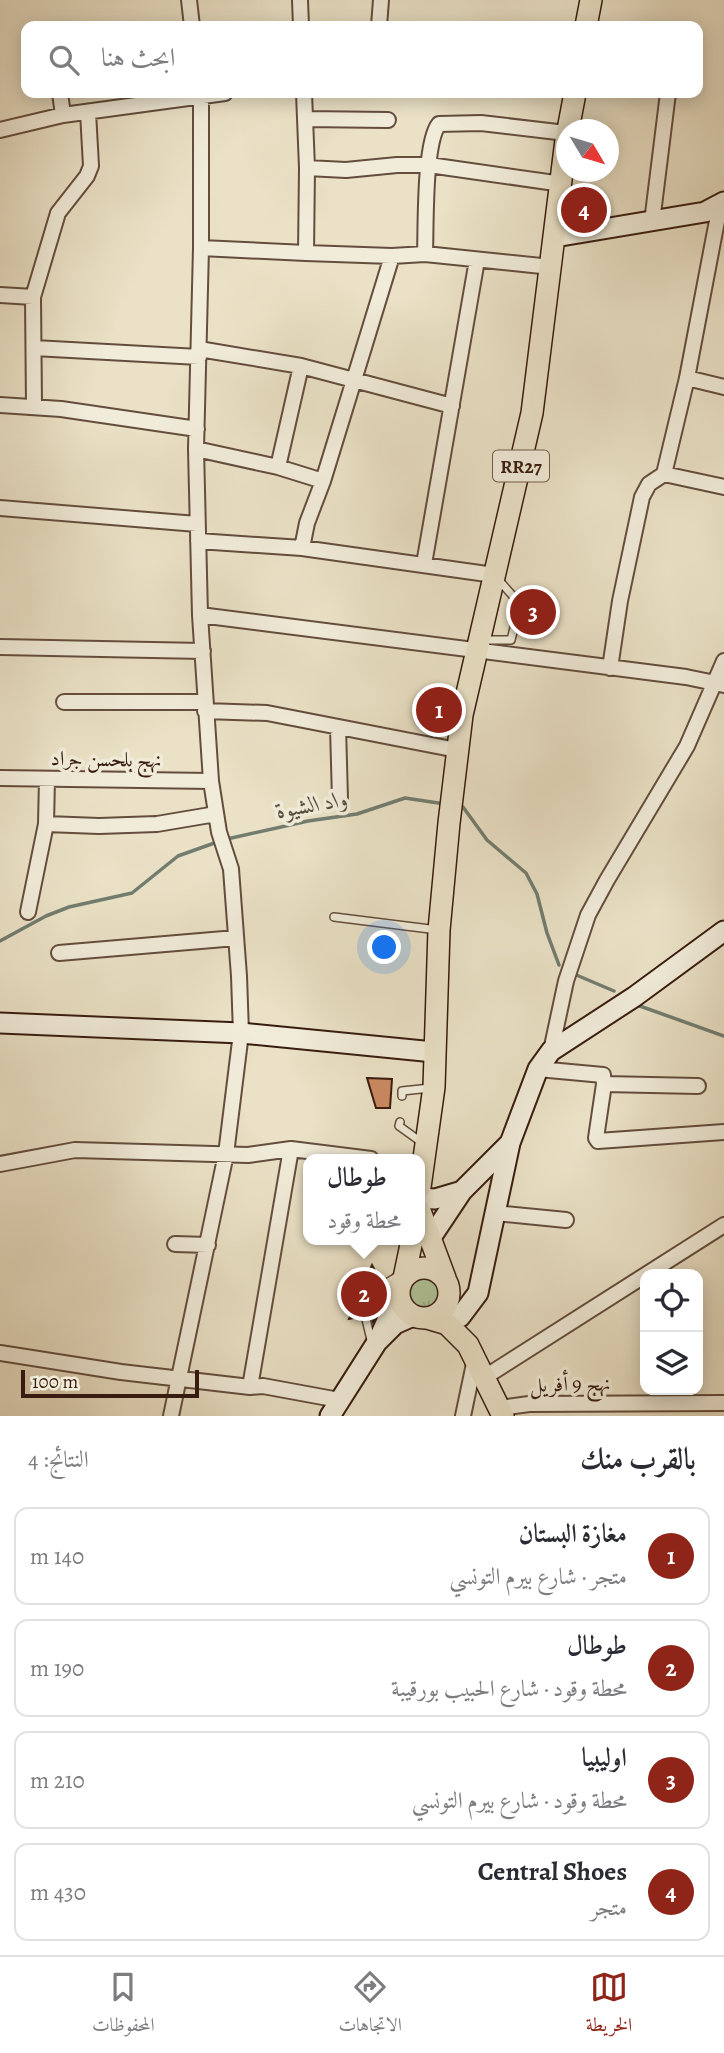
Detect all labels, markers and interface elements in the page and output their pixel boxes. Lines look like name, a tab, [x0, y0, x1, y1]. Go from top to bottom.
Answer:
search box	[21, 21, 703, 98]
text: ابحث هنا	[101, 40, 176, 75]
icon: search	[45, 41, 83, 79]
north arrow	[556, 119, 619, 182]
pin: 4	[561, 184, 607, 236]
road number: RR27	[493, 450, 549, 481]
pin: 3	[510, 586, 556, 638]
pin: 1	[416, 684, 462, 736]
street label: نهج بلحسن جراد	[50, 744, 162, 779]
water label: واد الشيوة	[273, 783, 351, 826]
your location	[367, 930, 401, 964]
popup	[303, 1154, 425, 1245]
text: طوطال	[327, 1160, 387, 1195]
text: محطة وقود	[327, 1205, 401, 1236]
pin: 2	[341, 1268, 387, 1320]
map controls	[640, 1269, 703, 1395]
button: locate	[640, 1269, 703, 1332]
button: layers	[640, 1332, 703, 1395]
scale bar	[21, 1367, 200, 1399]
street label: نهج 9 أفريل	[529, 1368, 611, 1404]
text: 100 m	[32, 1369, 78, 1395]
text: بالقرب منك	[580, 1439, 696, 1479]
text: النتائج: 4	[28, 1444, 89, 1475]
text: مغازة البستان	[518, 1516, 627, 1551]
text: 140 m	[30, 1541, 84, 1572]
text: 1	[667, 1541, 675, 1572]
text: متجر · شارع بيرم التونسي	[449, 1561, 627, 1592]
text: طوطال	[567, 1628, 627, 1663]
text: 190 m	[30, 1653, 84, 1684]
text: 2	[665, 1653, 677, 1684]
text: محطة وقود · شارع الحبيب بورقيبة	[391, 1673, 627, 1704]
text: اوليبيا	[581, 1740, 627, 1775]
text: 210 m	[30, 1765, 85, 1796]
text: 3	[666, 1765, 676, 1796]
text: محطة وقود · شارع بيرم التونسي	[412, 1785, 627, 1816]
text: Central Shoes	[478, 1854, 627, 1889]
text: 430 m	[30, 1877, 86, 1908]
text: 4	[666, 1877, 676, 1908]
text: متجر	[591, 1892, 627, 1923]
tab: المحفوظات	[92, 1968, 155, 2043]
tab: الاتجاهات	[339, 1968, 402, 2043]
tab: الخريطة	[586, 1968, 632, 2043]

